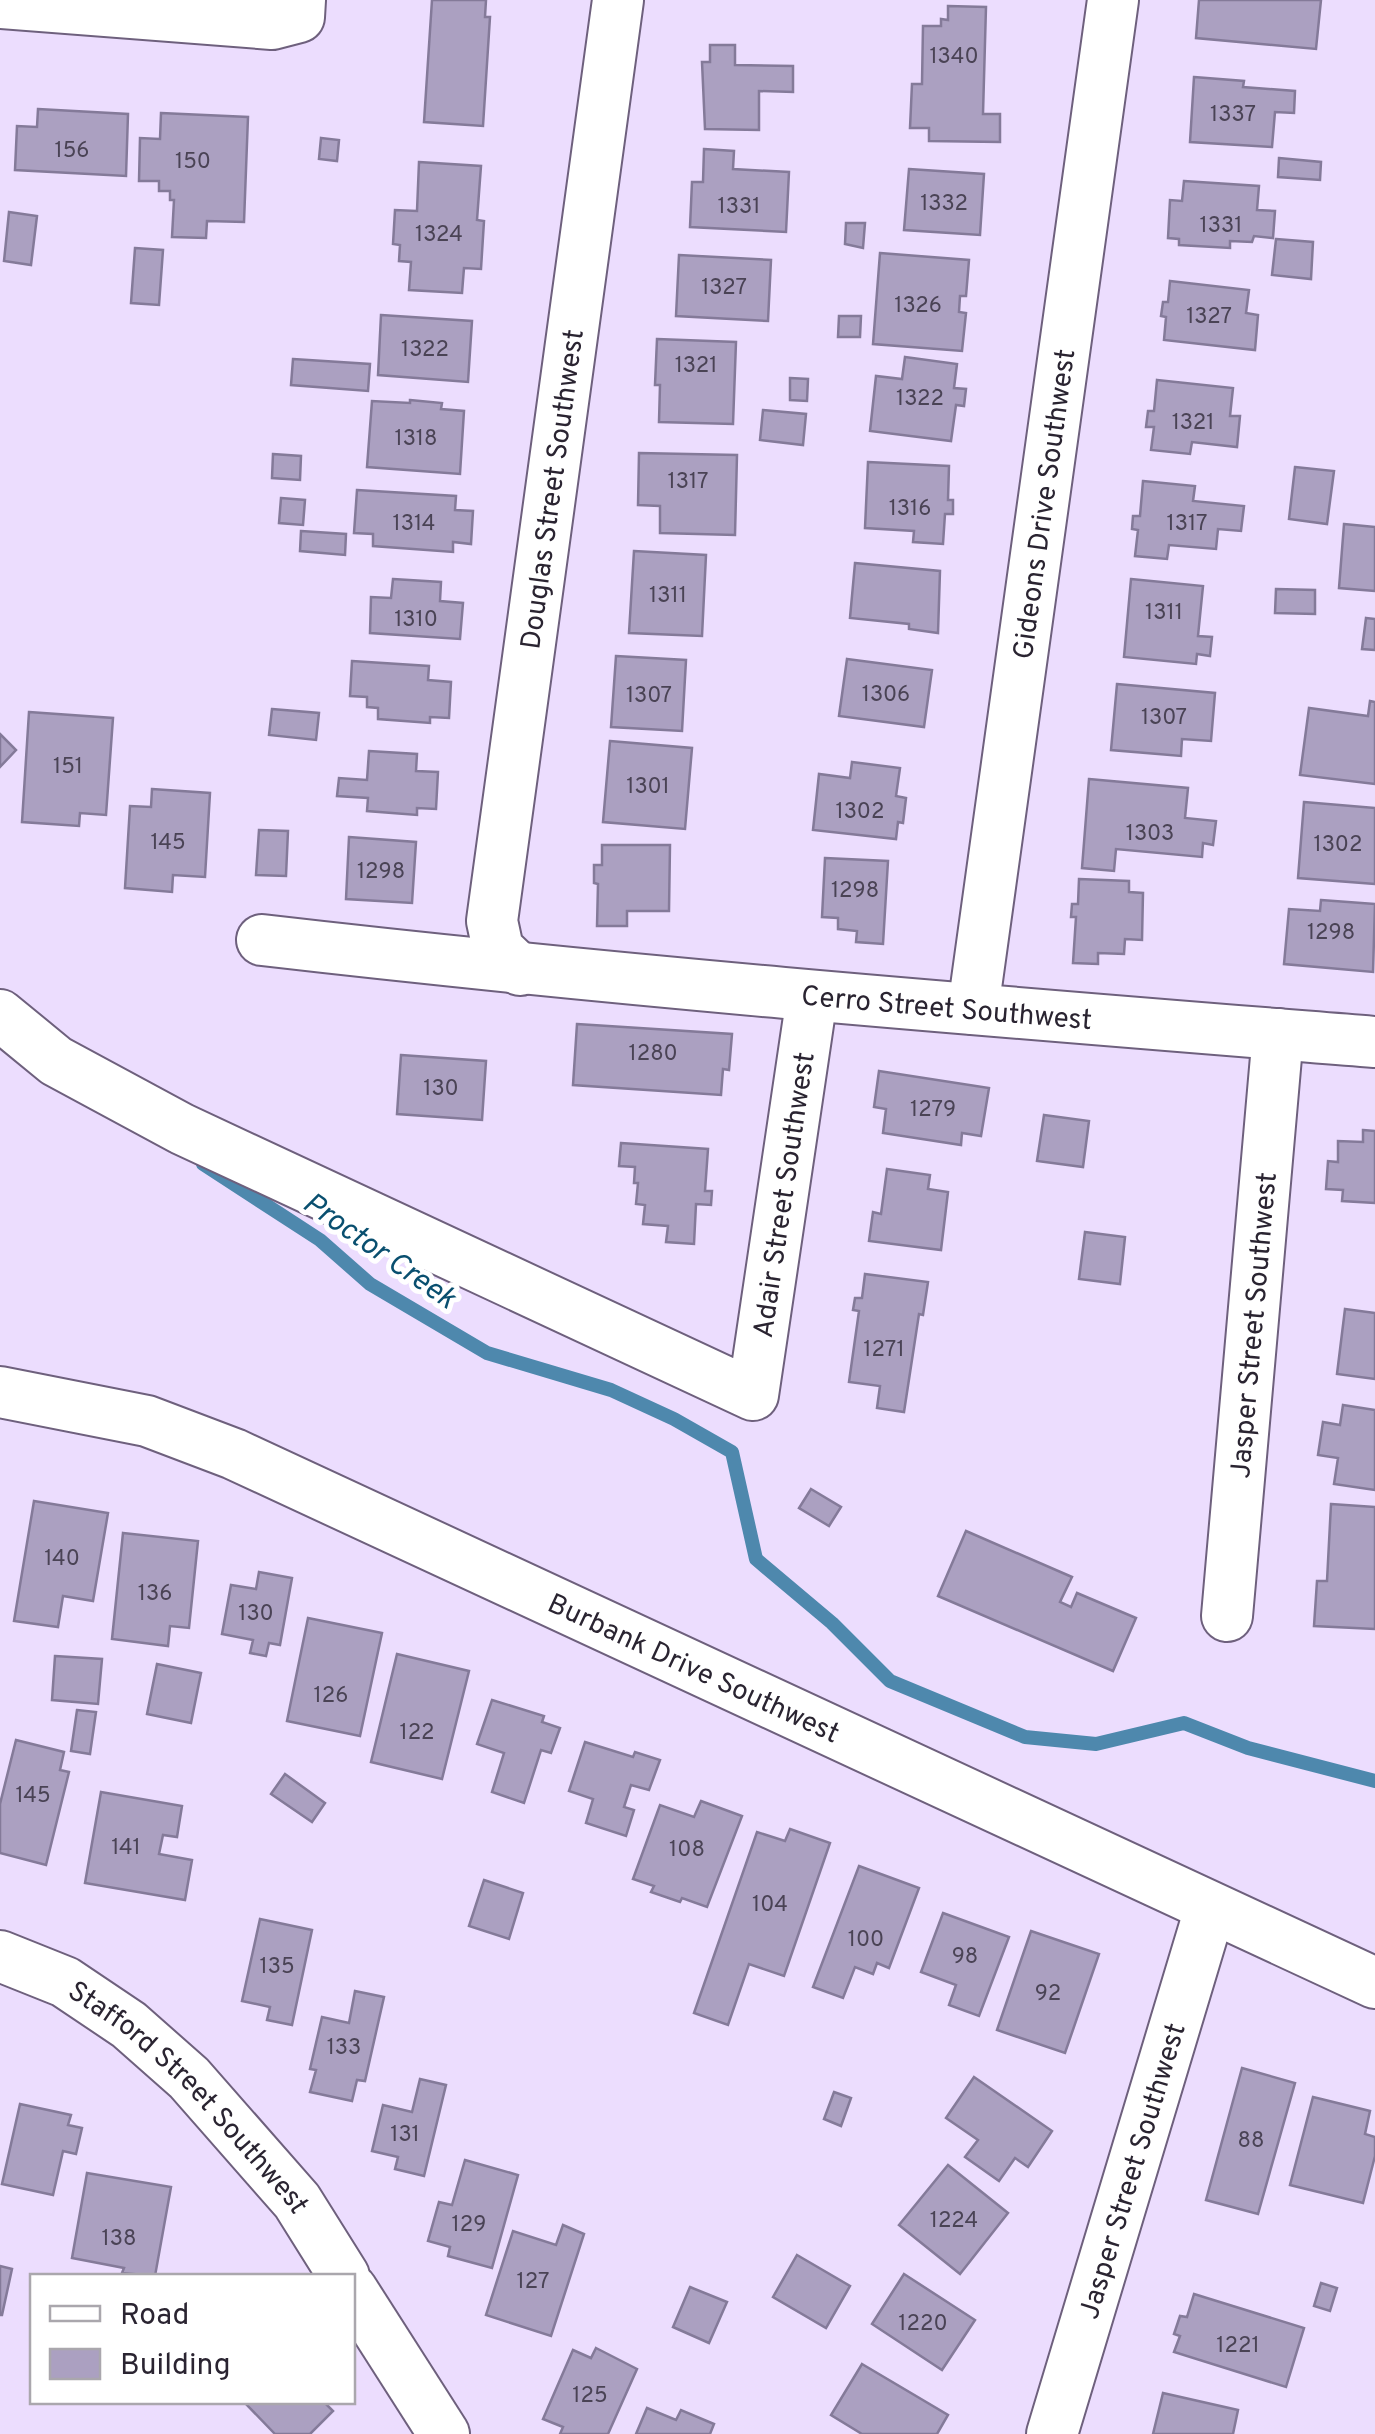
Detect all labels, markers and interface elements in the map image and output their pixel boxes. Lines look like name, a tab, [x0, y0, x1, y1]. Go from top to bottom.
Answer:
house number: 1340	[929, 44, 979, 71]
house number: 1337	[1210, 102, 1256, 129]
house number: 156	[54, 138, 90, 165]
house number: 150	[175, 149, 211, 176]
house number: 1332	[920, 191, 968, 218]
house number: 1331	[718, 194, 760, 221]
house number: 1331	[1200, 213, 1242, 240]
house number: 1324	[415, 222, 463, 249]
house number: 1327	[701, 275, 747, 302]
house number: 1326	[894, 293, 942, 320]
house number: 1327	[1186, 304, 1232, 331]
street label: Douglas Street Southwest	[514, 327, 594, 652]
house number: 1322	[401, 337, 449, 364]
street label: Gideons Drive Southwest	[1007, 347, 1085, 662]
house number: 1321	[675, 353, 717, 380]
house number: 1322	[896, 386, 944, 413]
house number: 1321	[1172, 410, 1214, 437]
house number: 1318	[394, 426, 438, 453]
house number: 1317	[667, 469, 709, 496]
house number: 1316	[889, 496, 931, 523]
house number: 1314	[393, 511, 435, 538]
house number: 1317	[1166, 511, 1208, 538]
house number: 1311	[649, 583, 687, 610]
house number: 1311	[1145, 600, 1183, 627]
house number: 1310	[394, 607, 438, 634]
house number: 1306	[862, 682, 910, 709]
house number: 1307	[626, 683, 672, 710]
house number: 1307	[1141, 705, 1187, 732]
house number: 151	[53, 754, 83, 781]
house number: 1301	[626, 774, 670, 801]
house number: 1302	[836, 799, 884, 826]
house number: 1303	[1126, 821, 1174, 848]
house number: 145	[150, 830, 186, 857]
house number: 1302	[1314, 832, 1362, 859]
house number: 1298	[357, 859, 405, 886]
house number: 1298	[831, 878, 879, 905]
house number: 1298	[1307, 920, 1355, 947]
street label: Cerro Street Southwest	[800, 979, 1093, 1040]
house number: 1280	[628, 1041, 678, 1068]
street label: Adair Street Southwest	[747, 1050, 825, 1341]
house number: 130	[423, 1076, 459, 1103]
house number: 1279	[910, 1097, 956, 1124]
street label: Jasper Street Southwest	[1224, 1171, 1287, 1480]
water label: Proctor Creek	[295, 1186, 463, 1319]
house number: 1271	[863, 1337, 905, 1364]
house number: 140	[44, 1546, 80, 1573]
house number: 136	[138, 1581, 172, 1608]
street label: Burbank Drive Southwest	[541, 1587, 845, 1753]
house number: 130	[238, 1601, 274, 1628]
house number: 126	[314, 1683, 348, 1710]
house number: 122	[399, 1720, 435, 1747]
house number: 145	[15, 1783, 51, 1810]
house number: 141	[111, 1835, 141, 1862]
house number: 108	[669, 1837, 705, 1864]
house number: 104	[752, 1892, 788, 1919]
house number: 100	[848, 1927, 884, 1954]
house number: 98	[952, 1944, 978, 1971]
house number: 135	[259, 1954, 295, 1981]
street label: Stafford Street Southwest	[60, 1974, 315, 2221]
house number: 92	[1035, 1981, 1061, 2008]
street label: Jasper Street Southwest	[1073, 2019, 1196, 2324]
house number: 133	[327, 2035, 361, 2062]
house number: 131	[390, 2122, 420, 2149]
house number: 88	[1238, 2128, 1264, 2155]
house number: 1224	[930, 2208, 978, 2235]
house number: 129	[452, 2212, 486, 2239]
house number: 138	[102, 2226, 136, 2253]
house number: 127	[517, 2269, 549, 2296]
legend	[30, 2274, 355, 2404]
text: Road	[120, 2298, 189, 2335]
house number: 1220	[898, 2311, 948, 2338]
house number: 1221	[1216, 2333, 1260, 2360]
text: Building	[120, 2348, 231, 2385]
house number: 125	[572, 2383, 608, 2410]

